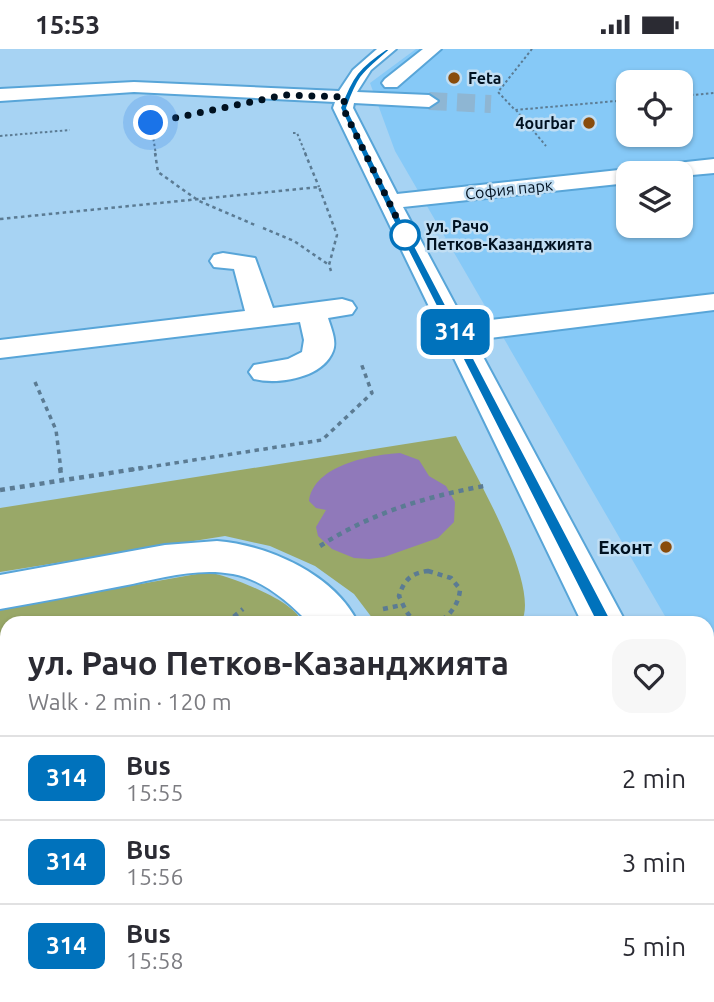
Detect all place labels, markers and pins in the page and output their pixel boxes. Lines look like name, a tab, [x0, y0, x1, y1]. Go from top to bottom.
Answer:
place label: Feta	[468, 69, 501, 87]
marker: Feta	[446, 70, 462, 86]
place label: 4ourbar	[516, 114, 575, 132]
marker: 4ourbar	[581, 115, 597, 131]
place label: ул. Рачо Петков-Казанджията	[426, 217, 593, 253]
marker: ул. Рачо Петков-Казанджията	[390, 220, 420, 250]
place label: Еконт	[598, 536, 652, 558]
marker: Еконт	[658, 539, 674, 555]

